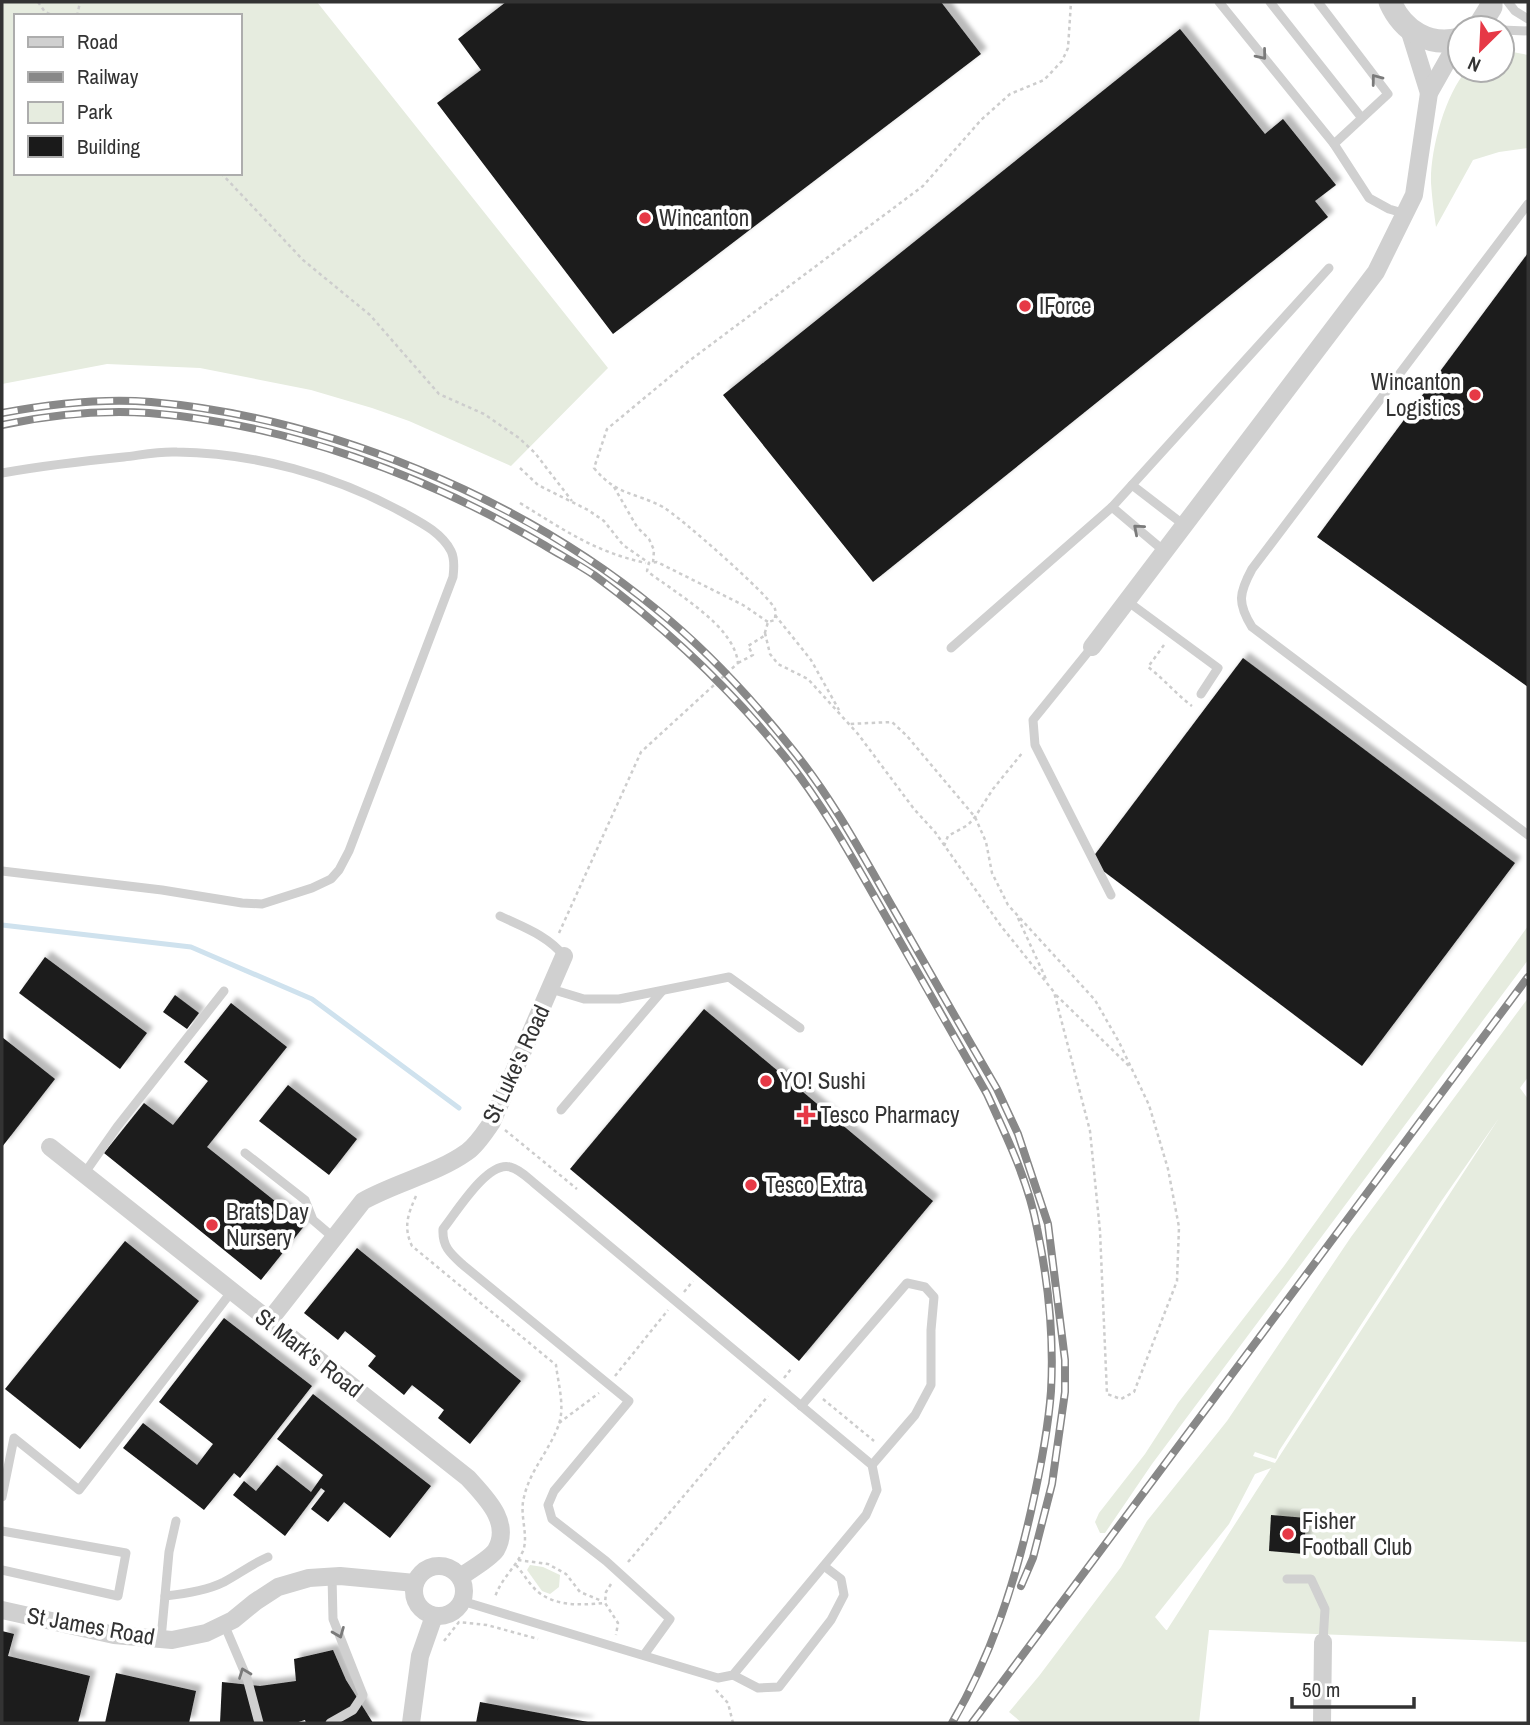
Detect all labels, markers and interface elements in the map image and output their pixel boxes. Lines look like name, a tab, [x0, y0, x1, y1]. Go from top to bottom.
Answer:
legend	[14, 14, 242, 175]
north arrow	[1446, 14, 1516, 84]
text: Road	[77, 27, 118, 56]
one-way arrow	[1253, 47, 1266, 59]
text: N	[1464, 50, 1485, 79]
text: Railway	[77, 62, 139, 91]
one-way arrow	[1372, 74, 1385, 87]
text: Park	[77, 97, 113, 126]
text: Building	[77, 132, 141, 161]
place label: Wincanton	[659, 202, 749, 233]
marker: Wincanton	[637, 210, 653, 226]
place label: IForce	[1039, 290, 1092, 321]
marker: IForce	[1017, 298, 1033, 314]
place label: Wincanton Logistics	[1371, 366, 1461, 423]
marker: Wincanton Logistics	[1467, 387, 1483, 403]
one-way arrow	[1133, 525, 1146, 537]
street label: St Luke's Road	[475, 1000, 557, 1128]
place label: YO! Sushi	[780, 1065, 866, 1096]
marker: YO! Sushi	[758, 1073, 774, 1089]
place label: Tesco Pharmacy	[820, 1099, 960, 1130]
marker: Tesco Pharmacy	[798, 1107, 814, 1123]
place label: Tesco Extra	[765, 1169, 864, 1200]
marker: Tesco Extra	[743, 1177, 759, 1193]
place label: Brats Day Nursery	[226, 1196, 309, 1253]
marker: Brats Day Nursery	[204, 1217, 220, 1233]
street label: St Mark's Road	[249, 1301, 369, 1404]
place label: Fisher Football Club	[1302, 1505, 1412, 1562]
marker: Fisher Football Club	[1280, 1526, 1296, 1542]
street label: St James Road	[25, 1599, 157, 1652]
one-way arrow	[330, 1627, 344, 1639]
scale bar	[1292, 1666, 1414, 1710]
one-way arrow	[238, 1667, 252, 1680]
text: 50 m	[1302, 1675, 1340, 1704]

